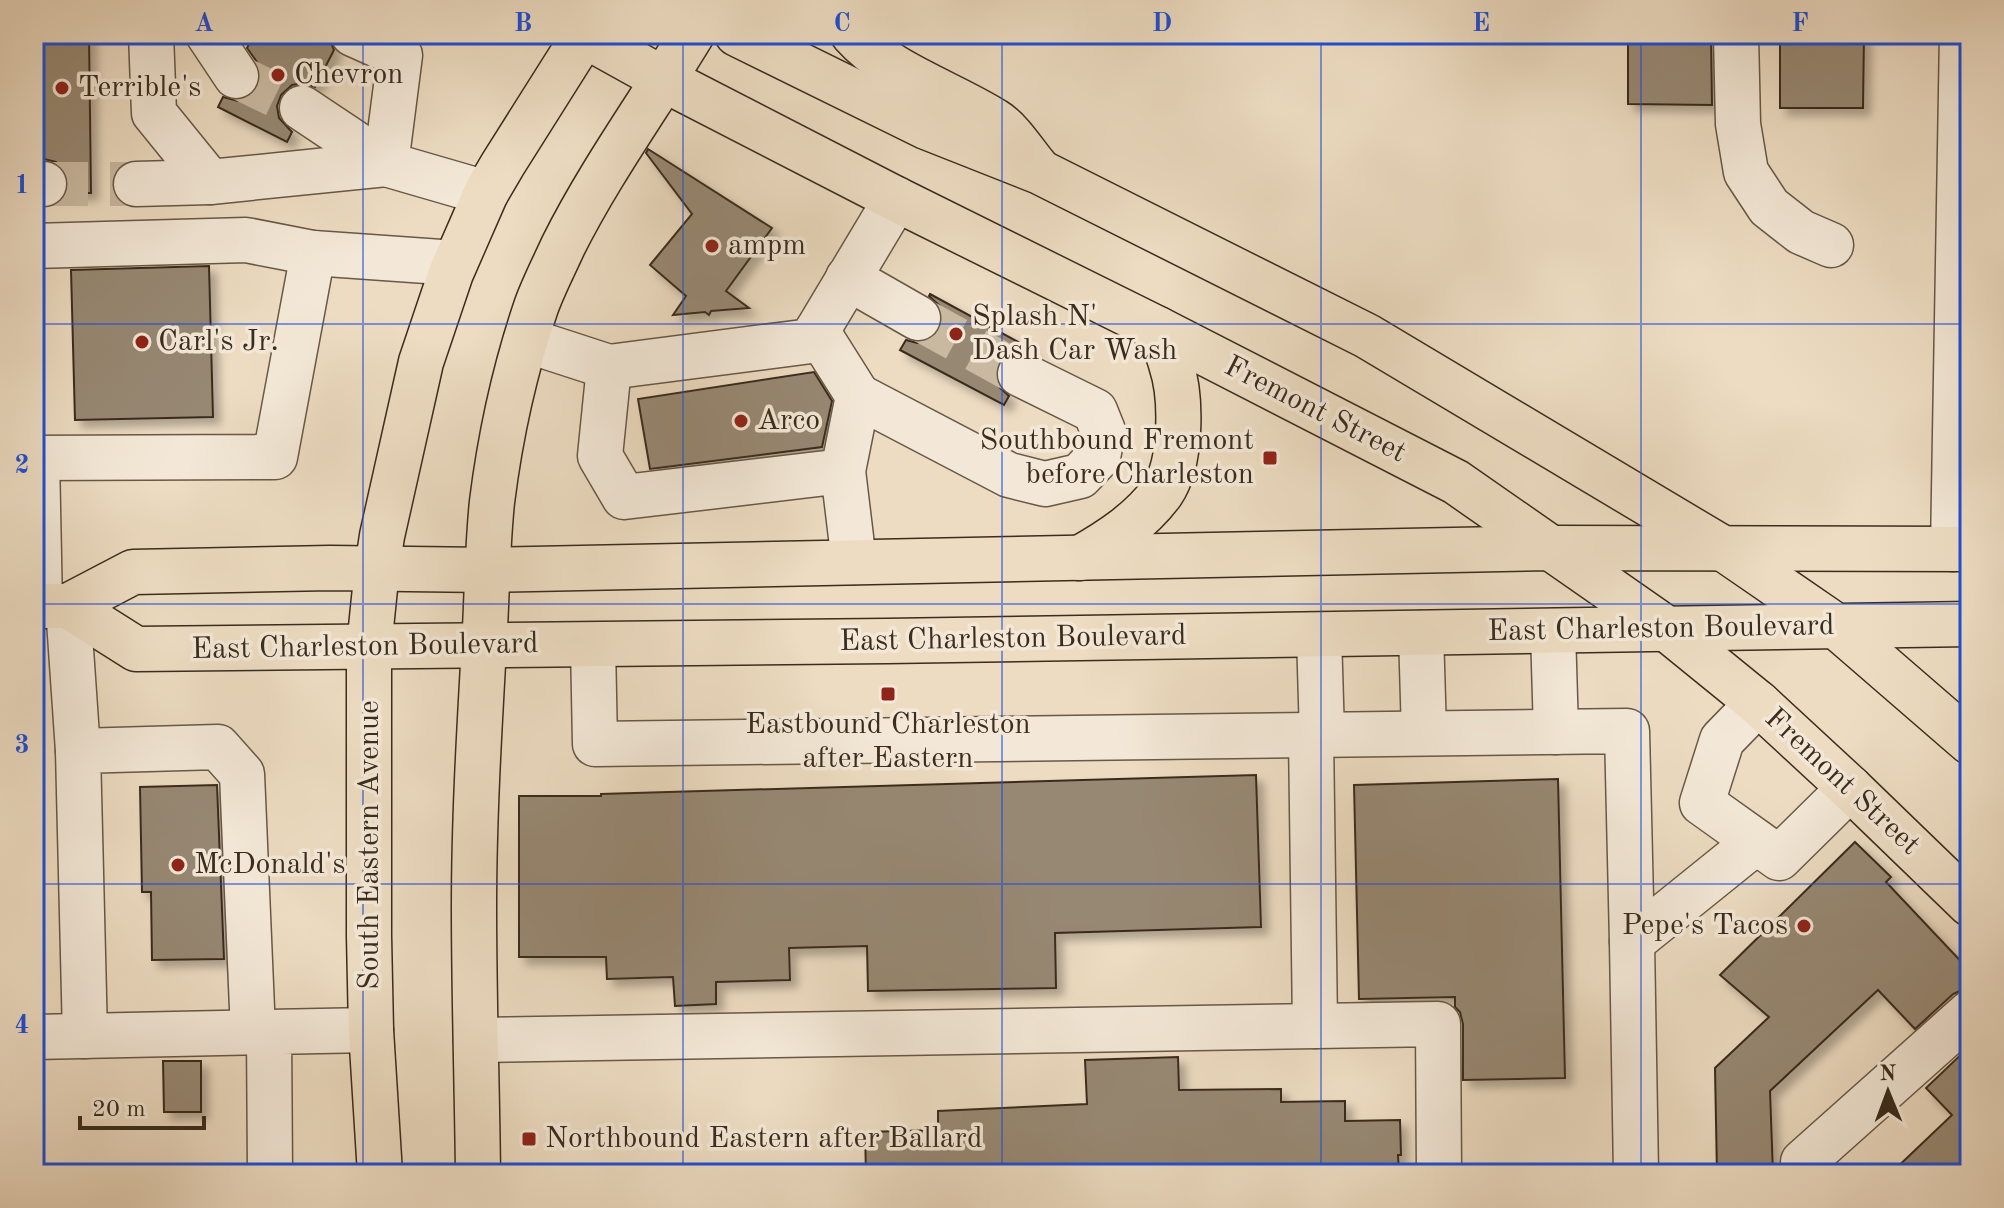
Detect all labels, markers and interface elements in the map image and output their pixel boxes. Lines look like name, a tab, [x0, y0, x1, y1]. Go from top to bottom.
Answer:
text: A	[194, 11, 214, 37]
text: B	[514, 11, 532, 37]
text: C	[833, 11, 851, 37]
text: D	[1152, 11, 1172, 37]
text: E	[1472, 11, 1490, 37]
text: F	[1791, 11, 1809, 37]
place label: Chevron	[294, 60, 404, 90]
marker: Chevron	[269, 66, 287, 84]
place label: Terrible's	[78, 73, 201, 103]
marker: Terrible's	[53, 79, 71, 97]
text: 1	[14, 173, 30, 199]
place label: ampm	[728, 231, 806, 261]
marker: ampm	[703, 237, 721, 255]
place label: Splash N' Dash Car Wash	[972, 302, 1177, 366]
marker: Splash N' Dash Car Wash	[947, 325, 965, 343]
place label: Carl's Jr.	[158, 327, 279, 357]
marker: Carl's Jr.	[133, 333, 151, 351]
street label: Fremont Street	[1219, 351, 1411, 469]
place label: Arco	[757, 406, 820, 436]
marker: Arco	[732, 412, 750, 430]
place label: Southbound Fremont before Charleston	[979, 426, 1254, 490]
marker: Southbound Fremont before Charleston	[1261, 449, 1279, 467]
text: 2	[14, 453, 30, 479]
street label: East Charleston Boulevard	[1487, 611, 1835, 647]
street label: East Charleston Boulevard	[839, 621, 1187, 657]
street label: East Charleston Boulevard	[191, 629, 539, 665]
marker: Eastbound Charleston after Eastern	[879, 685, 897, 703]
street label: South Eastern Avenue	[355, 700, 385, 990]
street label: Fremont Street	[1759, 703, 1925, 861]
place label: Eastbound Charleston after Eastern	[745, 710, 1031, 774]
text: 3	[14, 733, 30, 759]
place label: McDonald's	[194, 850, 346, 880]
marker: McDonald's	[169, 856, 187, 874]
place label: Pepe's Tacos	[1622, 911, 1788, 941]
marker: Pepe's Tacos	[1795, 917, 1813, 935]
text: 4	[14, 1013, 30, 1039]
north arrow	[1848, 1052, 1928, 1132]
text: N	[1879, 1063, 1896, 1085]
scale bar	[80, 1080, 204, 1130]
text: 20 m	[92, 1098, 146, 1122]
place label: Northbound Eastern after Ballard	[545, 1124, 983, 1154]
marker: Northbound Eastern after Ballard	[520, 1130, 538, 1148]

